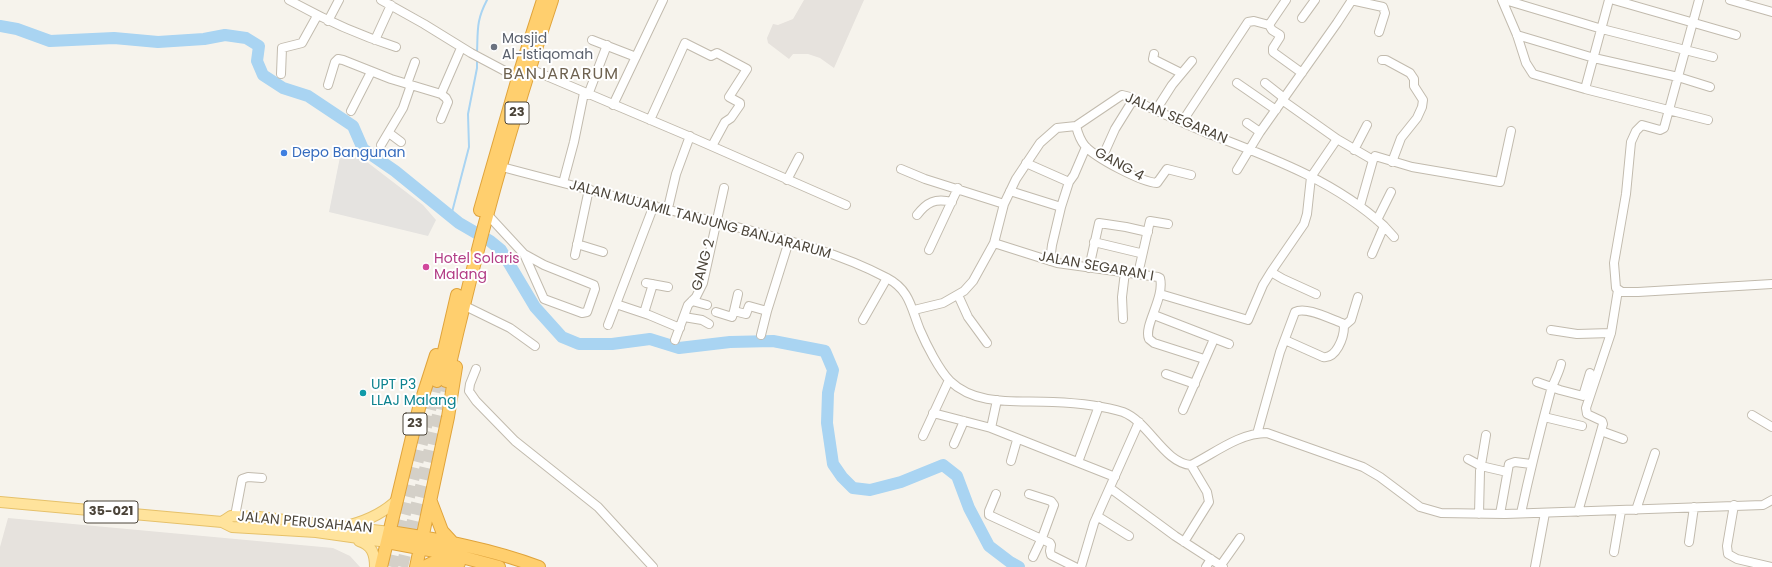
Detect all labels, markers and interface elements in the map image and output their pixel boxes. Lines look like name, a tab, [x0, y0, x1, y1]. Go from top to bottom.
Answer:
place label: Masjid Al-Istiqomah	[502, 31, 593, 64]
marker: Masjid Al-Istiqomah	[489, 42, 499, 52]
district label: BANJARARUM	[503, 65, 619, 85]
street label: JALAN SEGARAN	[1122, 90, 1230, 148]
road number: 23	[505, 102, 529, 124]
place label: Depo Bangunan	[292, 145, 406, 161]
street label: GANG 4	[1091, 145, 1147, 185]
marker: Depo Bangunan	[279, 148, 289, 158]
street label: JALAN MUJAMIL TANJUNG BANJARARUM	[567, 177, 833, 263]
street label: GANG 2	[689, 237, 719, 293]
street label: JALAN SEGARAN I	[1037, 249, 1155, 285]
place label: Hotel Solaris Malang	[434, 251, 520, 284]
marker: Hotel Solaris Malang	[421, 262, 431, 272]
place label: UPT P3 LLAJ Malang	[371, 377, 457, 410]
marker: UPT P3 LLAJ Malang	[358, 388, 368, 398]
road number: 23	[403, 413, 427, 435]
road number: 35-021	[84, 501, 138, 523]
street label: JALAN PERUSAHAAN	[237, 509, 373, 537]

